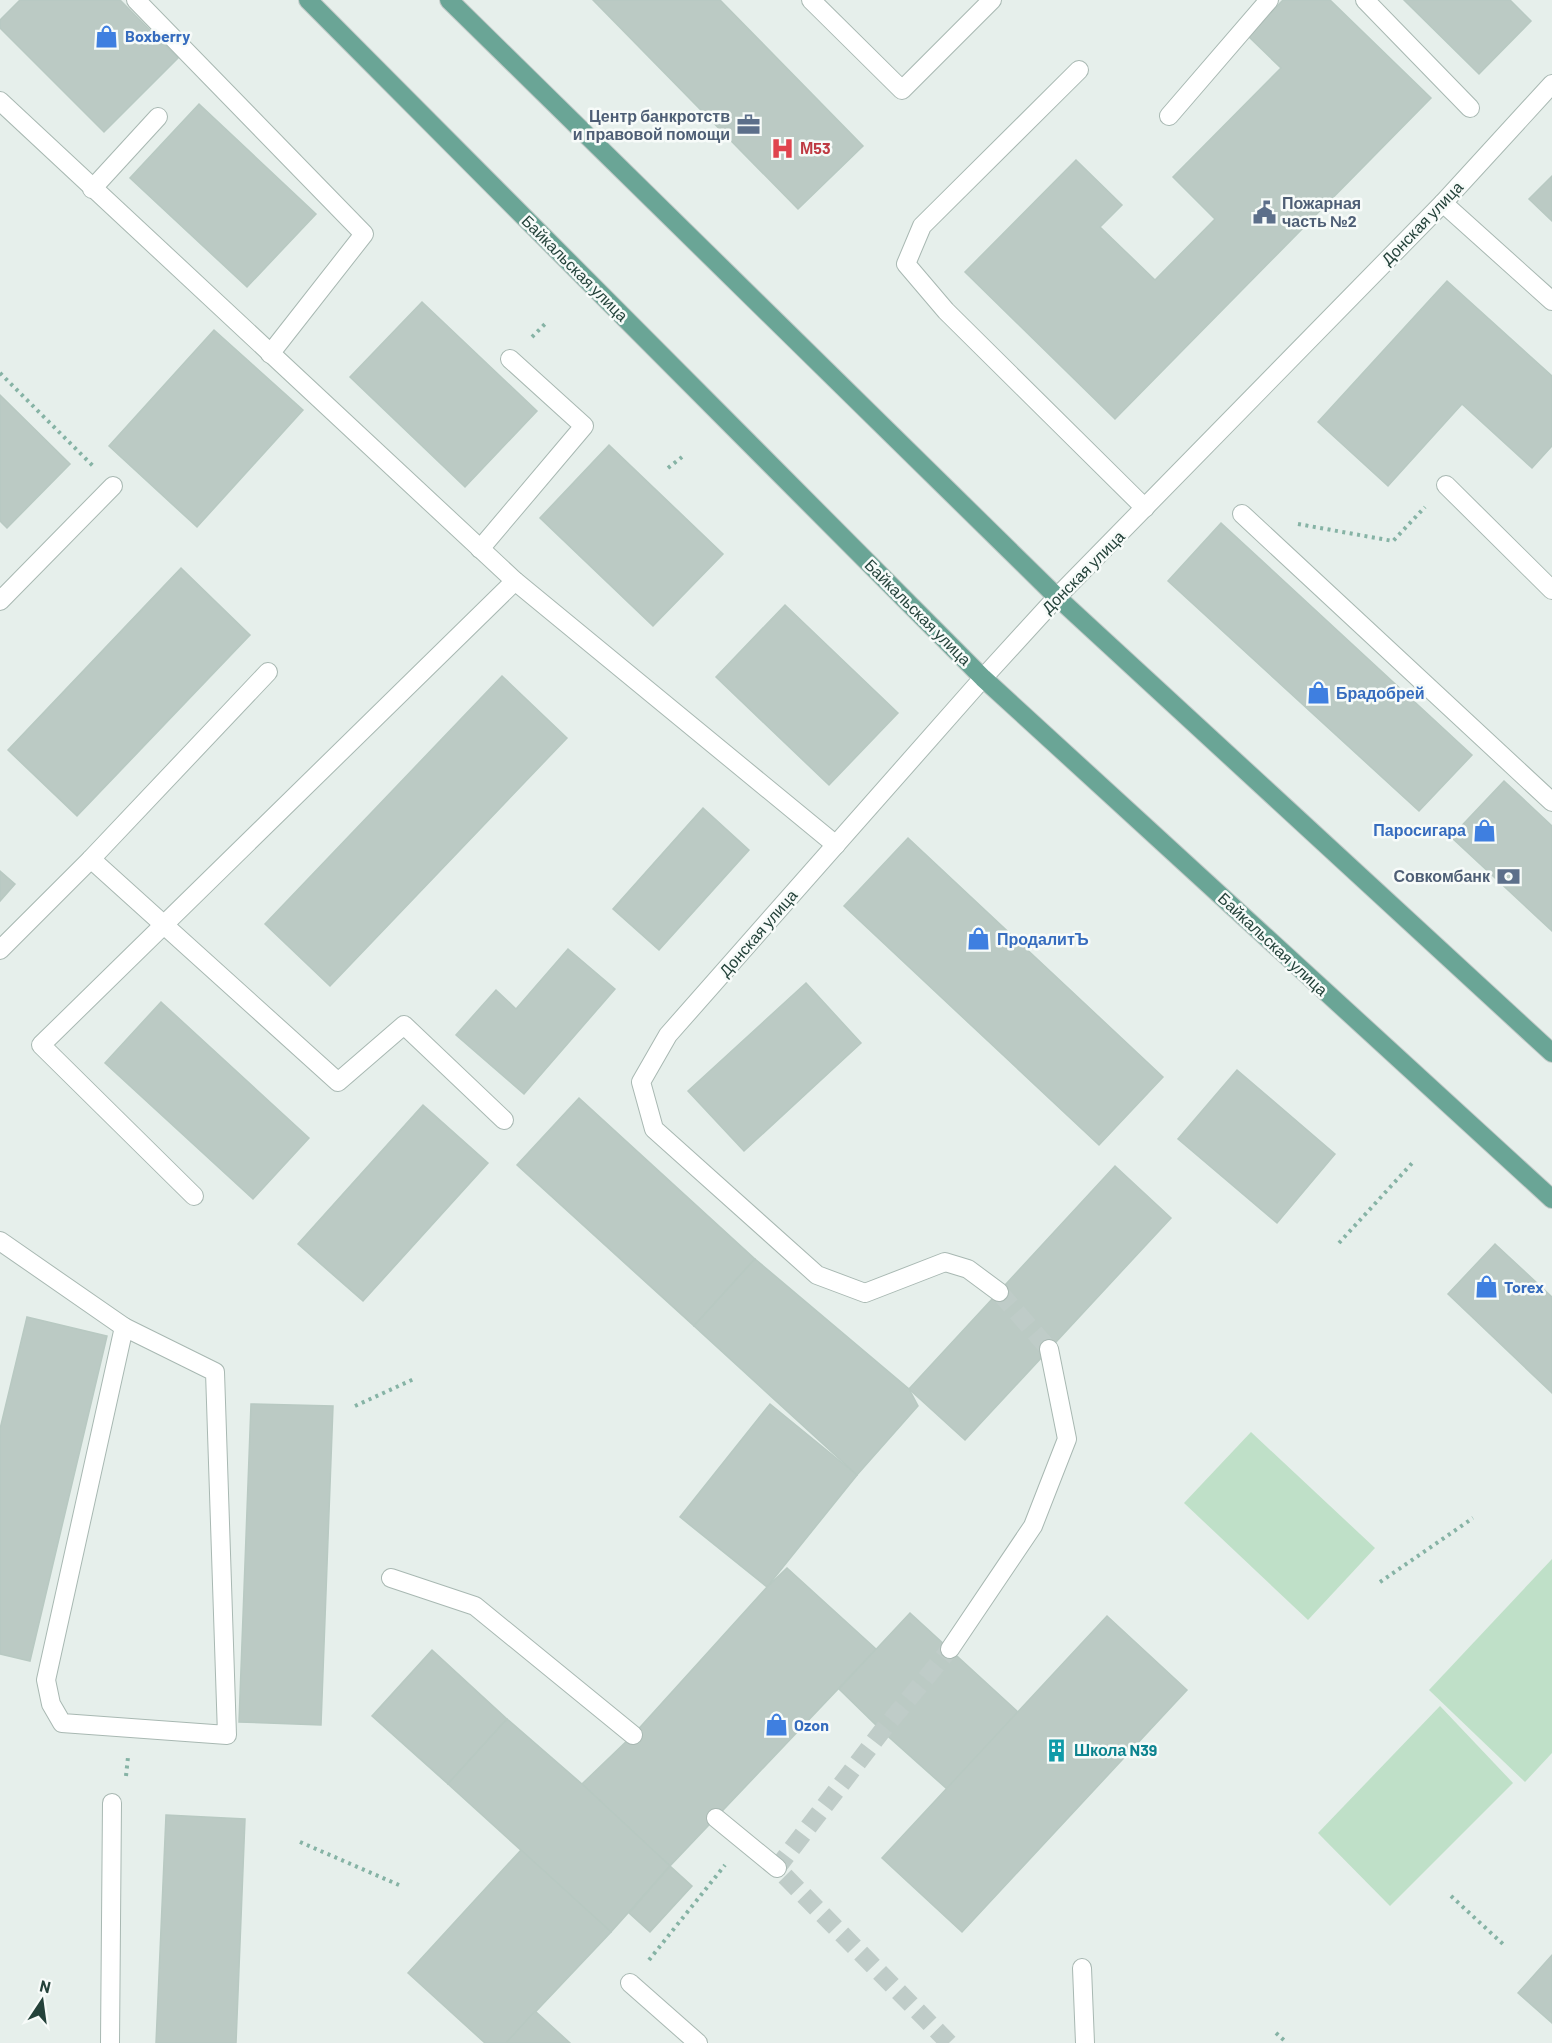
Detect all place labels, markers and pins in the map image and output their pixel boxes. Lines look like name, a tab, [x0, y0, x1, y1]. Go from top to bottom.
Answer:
shop icon: Boxberry	[94, 23, 120, 49]
place label: Boxberry	[125, 26, 190, 45]
place label: Центр банкротств и правовой помощи	[573, 106, 730, 143]
office icon: Центр банкротств и правовой помощи	[735, 112, 761, 138]
hospital icon: М53	[769, 135, 795, 161]
place label: М53	[800, 138, 831, 157]
place label: Пожарная часть №2	[1282, 193, 1361, 230]
public building icon: Пожарная часть №2	[1251, 199, 1277, 225]
shop icon: Брадобрей	[1305, 680, 1331, 706]
place label: Брадобрей	[1336, 683, 1425, 702]
shop icon: Паросигара	[1471, 817, 1497, 843]
place label: Паросигара	[1373, 820, 1466, 839]
bank icon: Совкомбанк	[1495, 863, 1521, 889]
place label: Совкомбанк	[1393, 866, 1491, 885]
shop icon: ПродалитЪ	[966, 926, 992, 952]
place label: ПродалитЪ	[997, 929, 1089, 948]
shop icon: Torex	[1473, 1274, 1499, 1300]
place label: Torex	[1504, 1277, 1544, 1296]
shop icon: Ozon	[763, 1712, 789, 1738]
place label: Ozon	[794, 1715, 829, 1734]
building icon: Школа N39	[1043, 1737, 1069, 1763]
place label: Школа N39	[1074, 1740, 1157, 1759]

